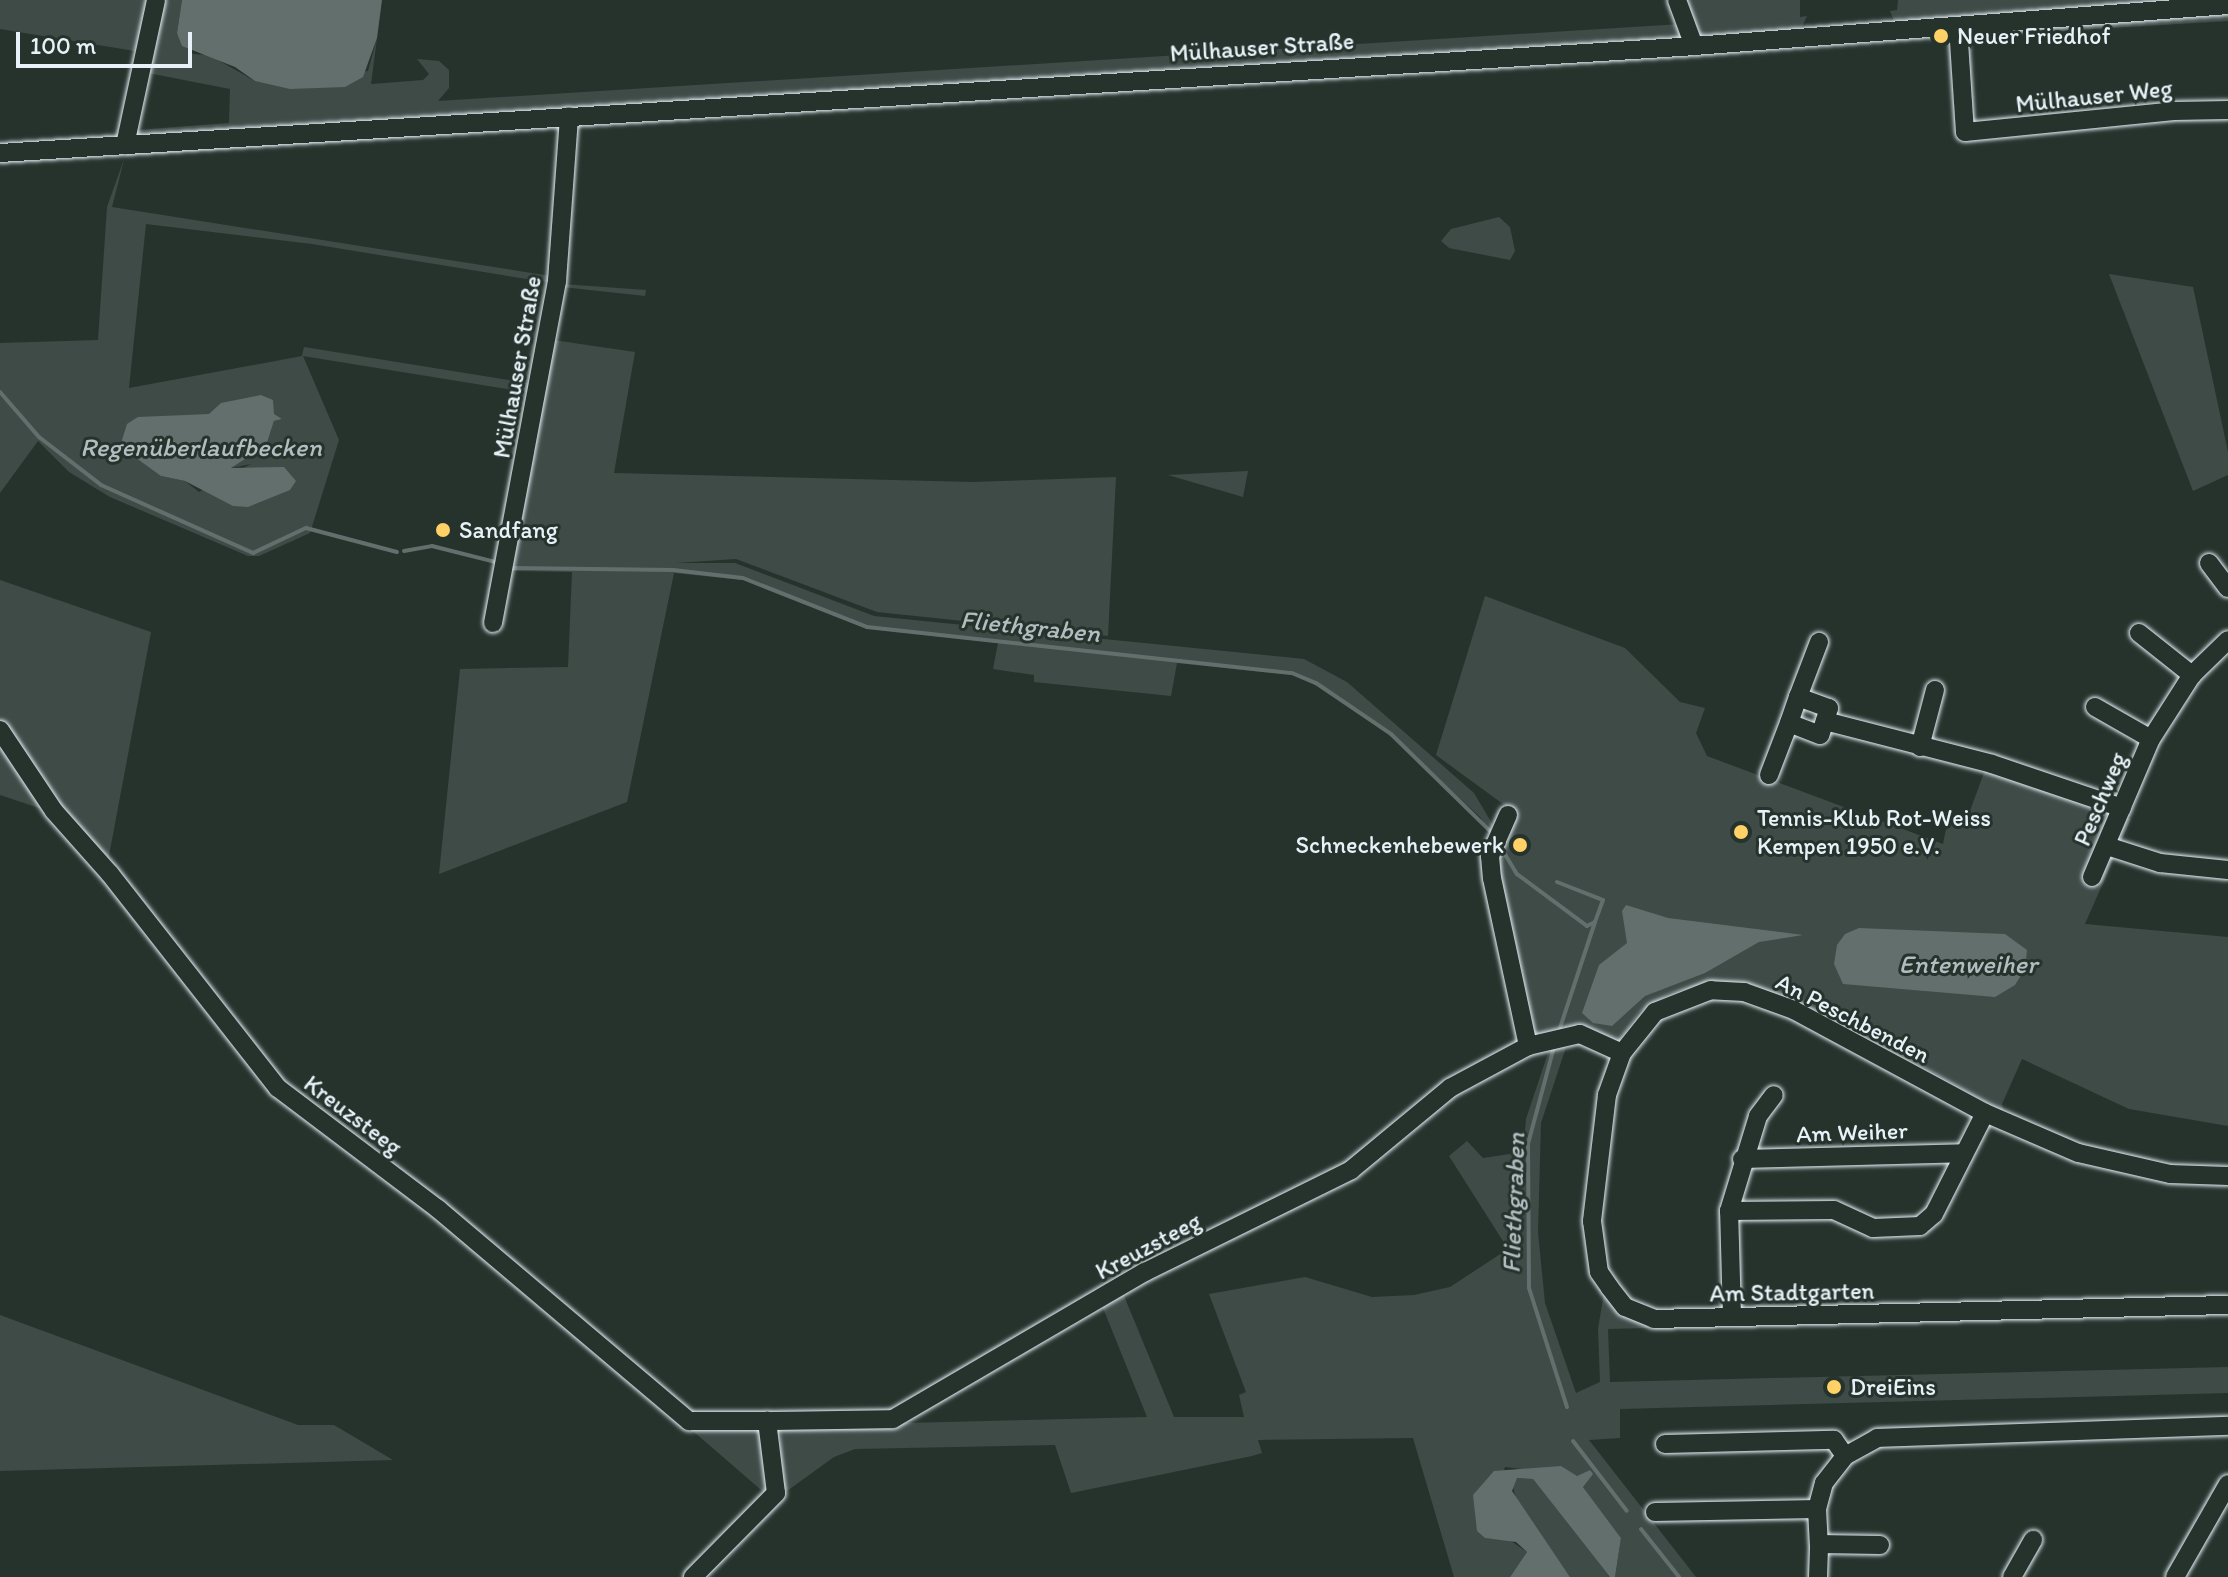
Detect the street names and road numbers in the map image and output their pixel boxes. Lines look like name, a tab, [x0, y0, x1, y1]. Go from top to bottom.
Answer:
street label: Mülhauser Straße	[1169, 26, 1355, 68]
street label: Mülhauser Weg	[2014, 73, 2174, 119]
street label: Mülhauser Straße	[487, 274, 547, 460]
street label: Peschweg	[2067, 748, 2133, 850]
street label: An Peschbenden	[1772, 967, 1934, 1069]
street label: Kreuzsteeg	[298, 1069, 408, 1161]
street label: Am Weiher	[1796, 1116, 1908, 1148]
street label: Kreuzsteeg	[1090, 1206, 1206, 1286]
street label: Am Stadtgarten	[1709, 1276, 1875, 1308]

